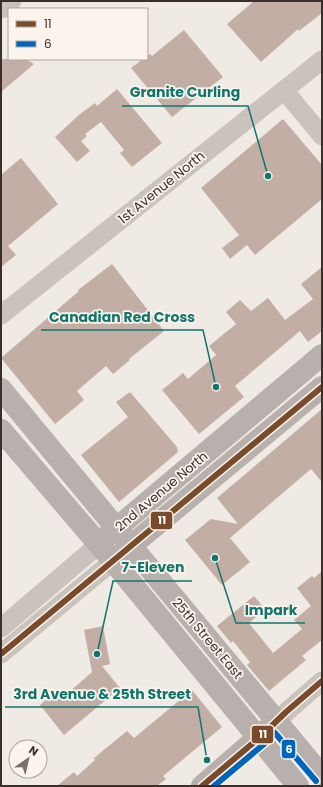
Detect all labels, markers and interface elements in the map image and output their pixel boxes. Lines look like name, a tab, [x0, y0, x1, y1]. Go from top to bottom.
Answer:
legend	[8, 8, 148, 60]
text: 11	[44, 15, 52, 32]
text: 6	[44, 35, 52, 52]
callout: Granite Curling	[122, 80, 248, 106]
text: Granite Curling	[130, 82, 240, 102]
street label: 1st Avenue North	[114, 146, 209, 228]
callout: Canadian Red Cross	[41, 304, 203, 330]
text: Canadian Red Cross	[49, 307, 195, 327]
street label: 2nd Avenue North	[111, 447, 212, 536]
line badge: 11	[150, 511, 173, 530]
text: 11	[158, 512, 166, 528]
callout: 7-Eleven	[113, 555, 192, 581]
text: 7-Eleven	[122, 557, 184, 577]
street label: 25th Street East	[168, 594, 247, 683]
callout: Impark	[236, 597, 305, 623]
text: Impark	[245, 600, 298, 620]
callout: 3rd Avenue & 25th Street	[5, 681, 198, 707]
text: 3rd Avenue & 25th Street	[13, 684, 191, 704]
line badge: 11	[251, 725, 274, 744]
text: 11	[259, 726, 267, 742]
north arrow	[8, 739, 48, 779]
line badge: 6	[281, 739, 296, 759]
text: 6	[285, 741, 293, 757]
text: N	[26, 742, 41, 760]

